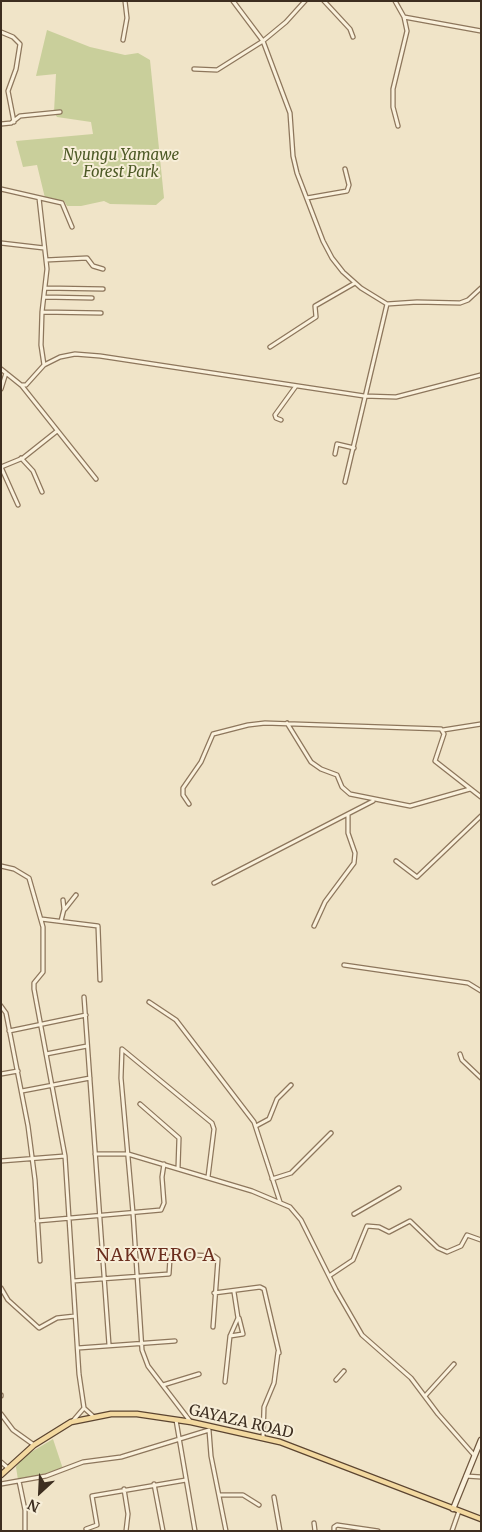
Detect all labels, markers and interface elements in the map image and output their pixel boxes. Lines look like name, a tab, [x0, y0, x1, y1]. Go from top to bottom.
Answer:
park label: Nyungu Yamawe Forest Park	[63, 147, 179, 182]
district label: NAKWERO A	[95, 1245, 217, 1267]
street label: GAYAZA ROAD	[187, 1401, 295, 1443]
north arrow	[15, 1467, 65, 1517]
text: N	[25, 1495, 42, 1516]

